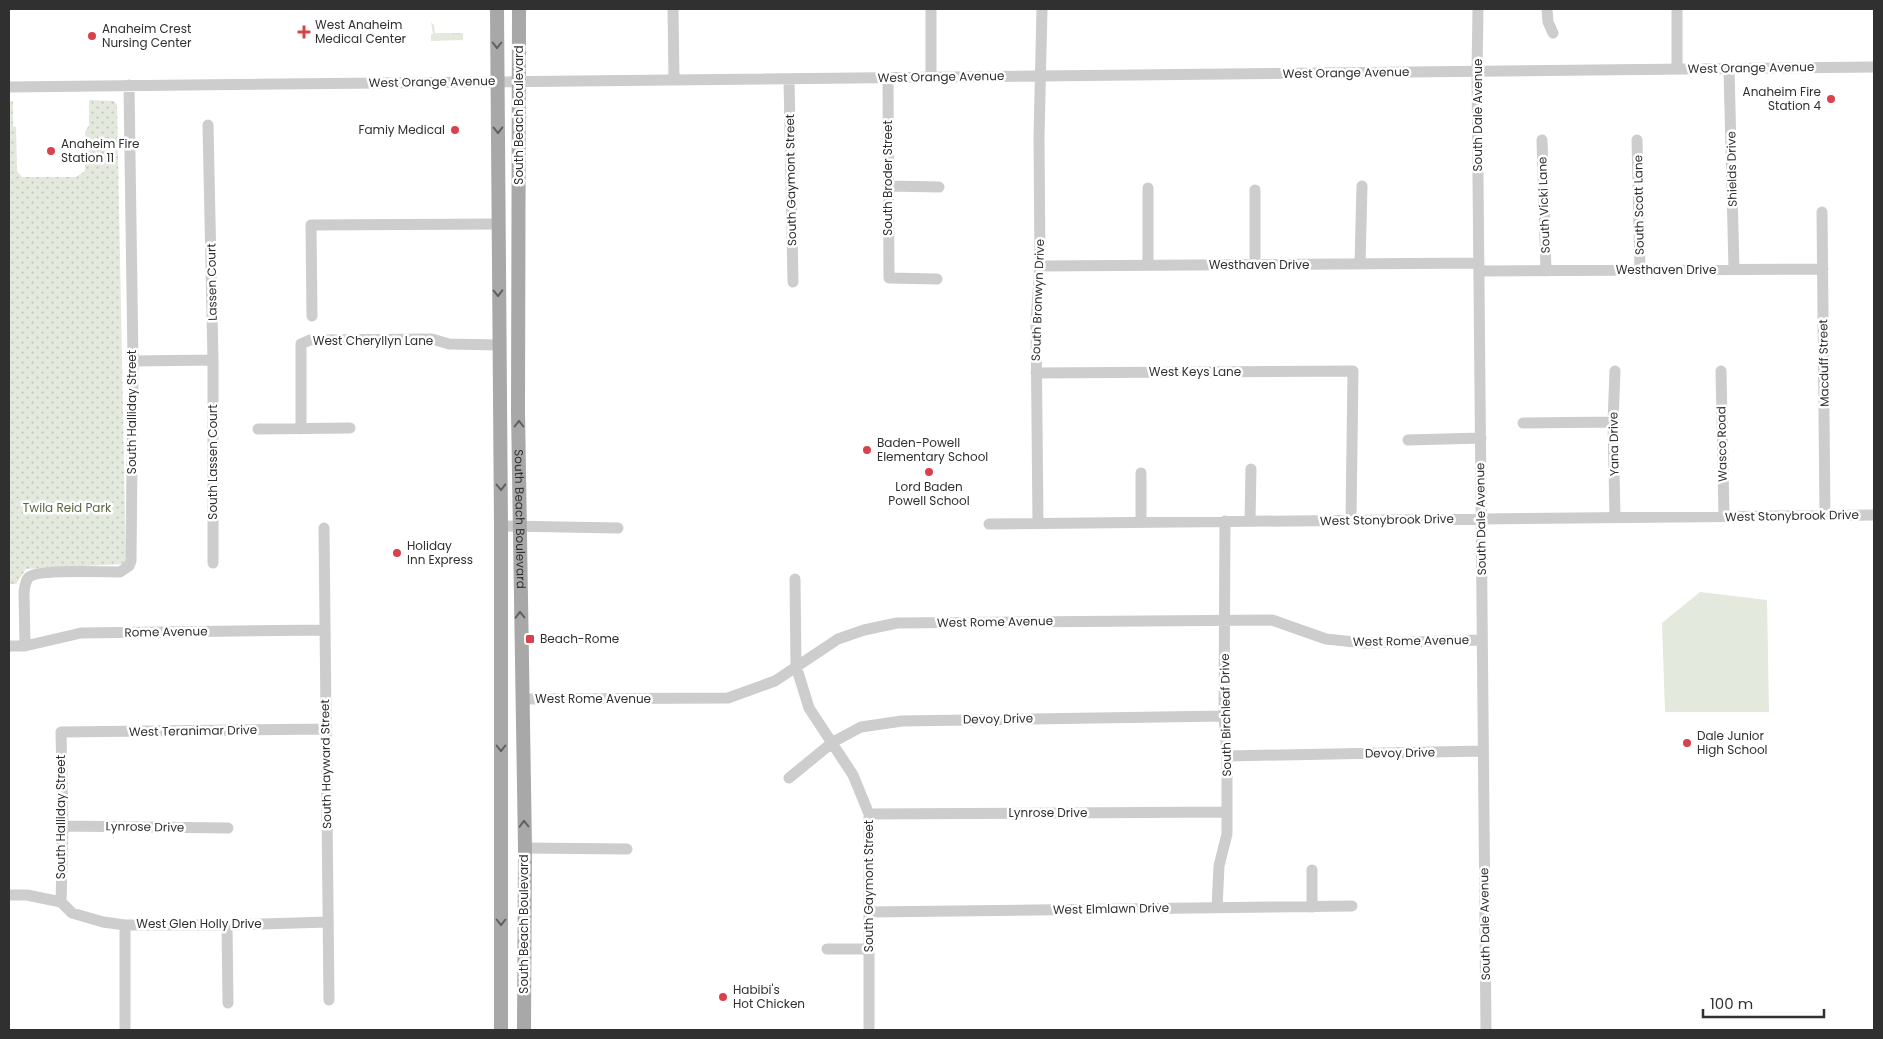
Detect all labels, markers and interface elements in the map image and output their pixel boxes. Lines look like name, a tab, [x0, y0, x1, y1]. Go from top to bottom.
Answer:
place label: West Anaheim Medical Center	[315, 16, 407, 47]
place label: Anaheim Crest Nursing Center	[102, 20, 192, 51]
marker: West Anaheim Medical Center	[297, 25, 311, 39]
marker: Anaheim Crest Nursing Center	[86, 30, 98, 42]
one-way arrow	[492, 42, 502, 49]
street label: South Beach Boulevard	[510, 45, 527, 185]
street label: West Orange Avenue	[1688, 58, 1814, 77]
street label: South Dale Avenue	[1469, 59, 1486, 171]
street label: West Orange Avenue	[1283, 63, 1409, 82]
street label: West Orange Avenue	[878, 67, 1004, 86]
street label: West Orange Avenue	[369, 72, 495, 91]
place label: Anaheim Fire Station 4	[1743, 83, 1821, 114]
marker: Anaheim Fire Station 4	[1825, 93, 1837, 105]
street label: South Gaymont Street	[781, 114, 800, 246]
street label: South Broder Street	[879, 120, 896, 236]
place label: Famiy Medical	[358, 121, 445, 138]
marker: Famiy Medical	[449, 124, 461, 136]
one-way arrow	[493, 127, 503, 135]
street label: Shields Drive	[1722, 131, 1741, 207]
place label: Anaheim Fire Station 11	[61, 135, 139, 166]
marker: Anaheim Fire Station 11	[45, 145, 57, 157]
street label: South Scott Lane	[1629, 155, 1648, 255]
street label: South Vicki Lane	[1533, 156, 1554, 254]
street label: South Bronwyn Drive	[1027, 239, 1048, 361]
street label: Lassen Court	[202, 243, 221, 321]
street label: Westhaven Drive	[1209, 256, 1309, 273]
street label: Westhaven Drive	[1616, 261, 1716, 278]
one-way arrow	[493, 290, 503, 297]
street label: Macduff Street	[1814, 319, 1833, 407]
street label: West Cheryllyn Lane	[313, 332, 433, 349]
street label: South Halliday Street	[123, 350, 140, 474]
street label: West Keys Lane	[1149, 363, 1241, 380]
street label: South Lassen Court	[204, 404, 221, 520]
street label: Wasco Road	[1712, 406, 1731, 482]
street label: Yana Drive	[1604, 412, 1623, 476]
one-way arrow	[513, 420, 524, 428]
place label: Baden-Powell Elementary School	[877, 434, 988, 465]
marker: Baden-Powell Elementary School	[861, 444, 873, 456]
street label: South Beach Boulevard	[511, 449, 530, 589]
street label: South Dale Avenue	[1471, 462, 1490, 576]
marker: Lord Baden Powell School	[923, 466, 935, 478]
place label: Lord Baden Powell School	[888, 478, 970, 509]
one-way arrow	[496, 483, 506, 491]
park label: Twila Reid Park	[23, 499, 112, 516]
street label: West Stonybrook Drive	[1725, 506, 1859, 525]
street label: West Stonybrook Drive	[1320, 510, 1454, 529]
place label: Holiday Inn Express	[407, 537, 473, 568]
marker: Holiday Inn Express	[391, 547, 403, 559]
one-way arrow	[515, 611, 526, 619]
street label: West Rome Avenue	[937, 612, 1053, 631]
street label: Rome Avenue	[124, 622, 208, 641]
place label: Beach-Rome	[540, 630, 619, 647]
street label: West Rome Avenue	[1353, 631, 1469, 650]
marker: Beach-Rome	[524, 633, 536, 645]
street label: South Birchleaf Drive	[1216, 653, 1235, 777]
street label: West Rome Avenue	[535, 690, 651, 707]
street label: South Hayward Street	[316, 699, 335, 829]
street label: Devoy Drive	[963, 709, 1033, 728]
street label: West Teranimar Drive	[129, 721, 257, 740]
place label: Dale Junior High School	[1697, 727, 1768, 758]
marker: Dale Junior High School	[1681, 737, 1693, 749]
street label: Devoy Drive	[1365, 743, 1435, 762]
one-way arrow	[496, 744, 506, 752]
street label: South Halliday Street	[52, 755, 69, 879]
street label: Lynrose Drive	[1009, 804, 1087, 821]
street label: Lynrose Drive	[105, 817, 185, 836]
one-way arrow	[519, 820, 529, 828]
street label: South Gaymont Street	[860, 820, 877, 952]
street label: South Beach Boulevard	[515, 854, 532, 994]
street label: South Dale Avenue	[1475, 867, 1494, 981]
street label: West Elmlawn Drive	[1053, 899, 1169, 918]
street label: West Glen Holly Drive	[136, 915, 262, 932]
one-way arrow	[496, 918, 506, 926]
place label: Habibi's Hot Chicken	[733, 981, 805, 1012]
scale bar	[1703, 986, 1824, 1018]
marker: Habibi's Hot Chicken	[717, 991, 729, 1003]
text: 100 m	[1710, 993, 1753, 1014]

